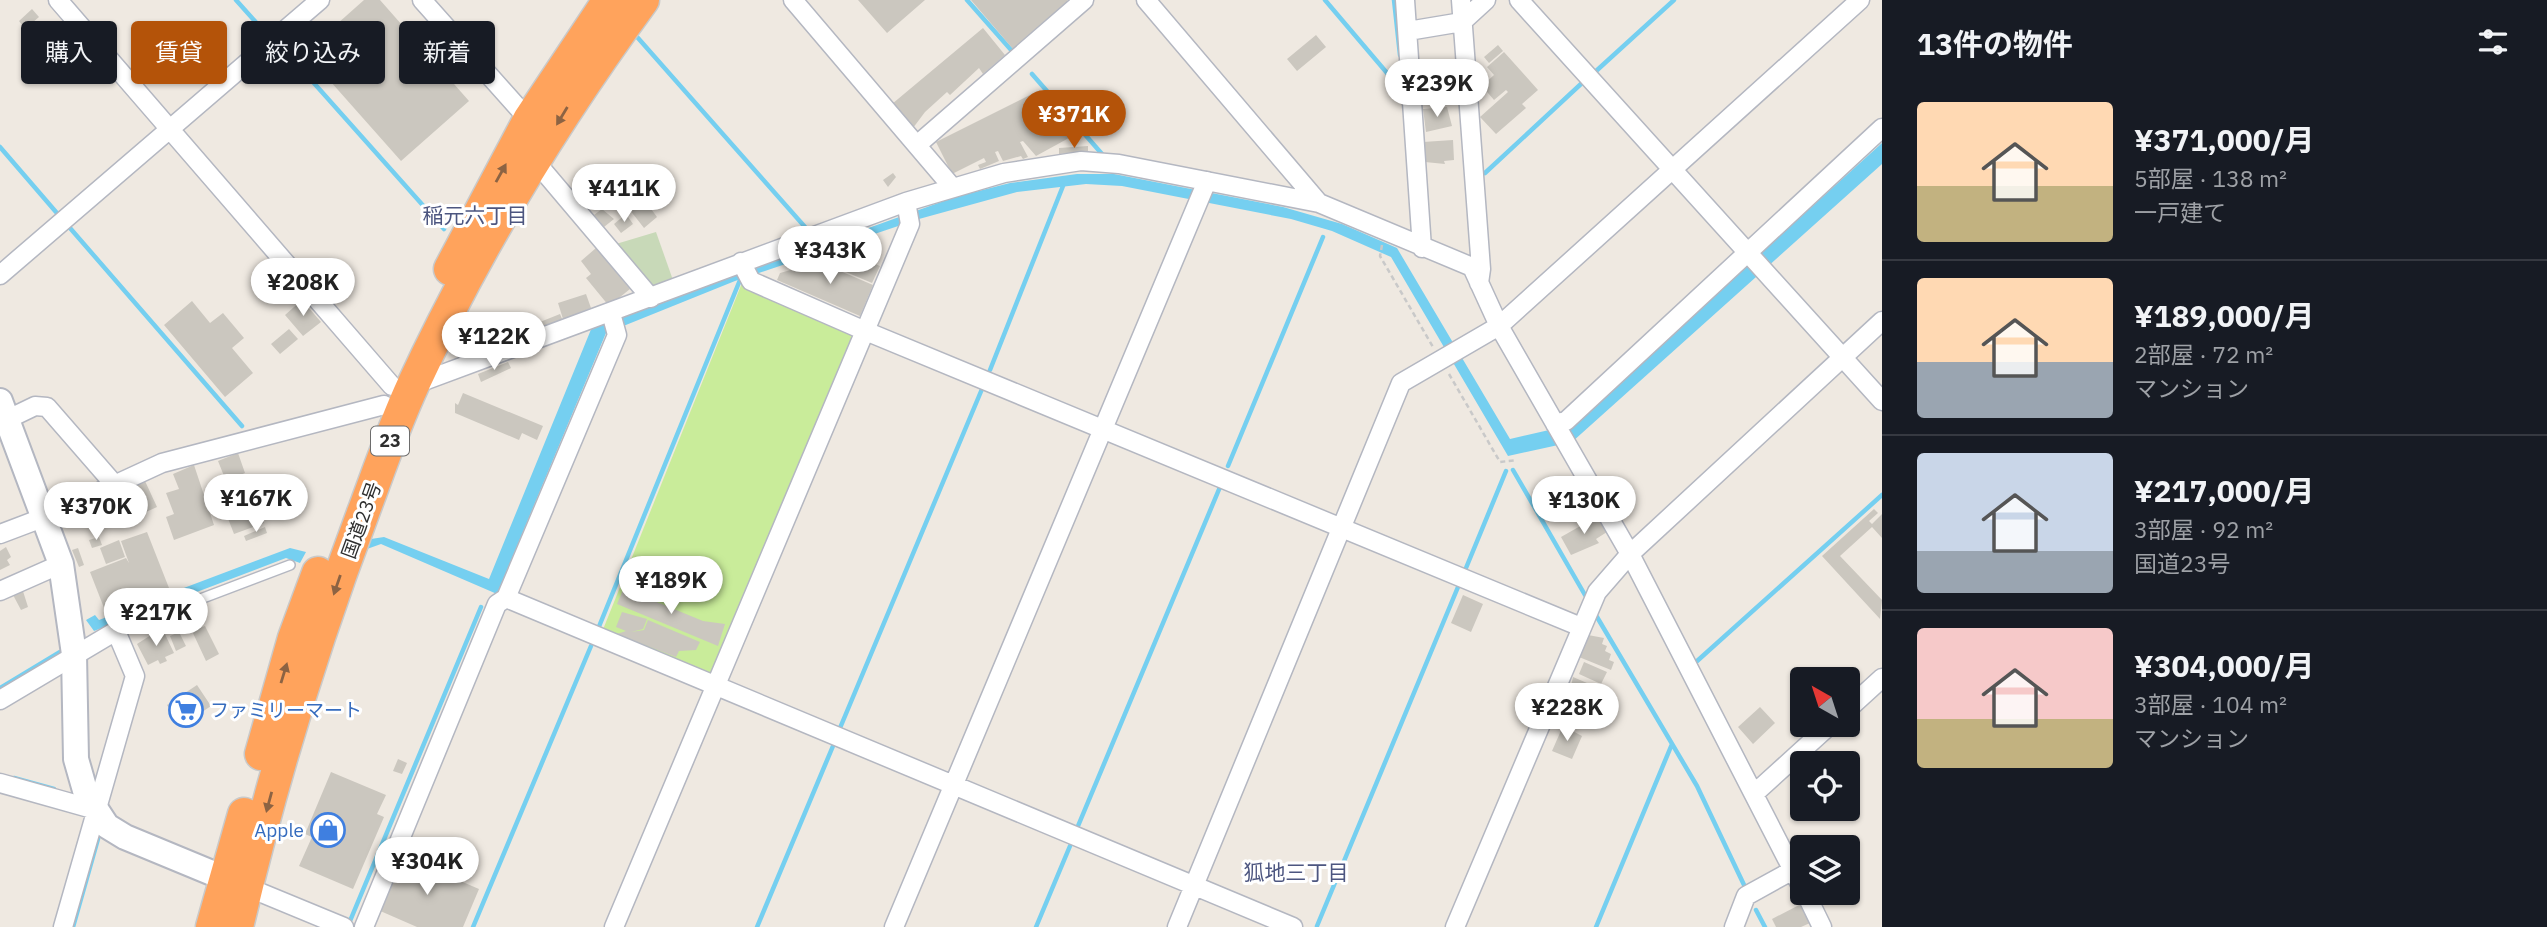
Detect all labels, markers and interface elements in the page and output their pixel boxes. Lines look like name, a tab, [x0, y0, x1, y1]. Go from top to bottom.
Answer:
chip: 購入	[21, 21, 117, 84]
chip: 賃貸	[131, 21, 227, 84]
chip: 絞り込み	[241, 21, 385, 84]
chip: 新着	[399, 21, 495, 84]
icon: filters	[2474, 23, 2512, 61]
text: 13件の物件	[1917, 24, 2073, 63]
pin: ¥239K	[1388, 60, 1486, 119]
text: ¥239K	[1401, 67, 1473, 97]
pin: ¥371K	[1025, 90, 1123, 150]
text: ¥371K	[1038, 98, 1110, 128]
one-way arrow	[556, 107, 568, 126]
text: ¥371,000/月	[2134, 120, 2315, 159]
icon: home	[1973, 130, 2057, 214]
one-way arrow	[494, 162, 506, 182]
text: 5部屋 · 138 m²	[2134, 163, 2287, 193]
pin: ¥411K	[575, 164, 673, 224]
text: ¥411K	[588, 172, 660, 202]
text: 一戸建て	[2134, 197, 2226, 227]
district label: 稲元六丁目	[423, 201, 528, 229]
pin: ¥343K	[781, 226, 879, 286]
text: ¥343K	[794, 234, 866, 264]
pin: ¥208K	[254, 258, 352, 318]
text: ¥208K	[267, 266, 339, 296]
text: ¥189,000/月	[2134, 296, 2315, 335]
icon: home	[1973, 306, 2057, 390]
pin: ¥122K	[445, 312, 543, 372]
text: ¥122K	[458, 320, 530, 350]
text: 2部屋 · 72 m²	[2134, 339, 2273, 369]
text: マンション	[2134, 373, 2249, 403]
road number: 23	[371, 426, 409, 456]
text: ¥217,000/月	[2134, 471, 2315, 510]
pin: ¥167K	[207, 475, 305, 534]
pin: ¥130K	[1535, 476, 1633, 536]
street label: 国道23号	[336, 478, 386, 562]
icon: home	[1973, 481, 2057, 565]
pin: ¥370K	[47, 482, 145, 542]
text: ¥167K	[220, 482, 292, 512]
text: ¥130K	[1548, 484, 1620, 514]
text: ¥370K	[60, 490, 132, 520]
text: 3部屋 · 92 m²	[2134, 514, 2273, 544]
text: 国道23号	[2134, 548, 2231, 578]
pin: ¥189K	[622, 556, 720, 616]
text: ¥189K	[635, 564, 707, 594]
one-way arrow	[331, 575, 342, 596]
pin: ¥217K	[107, 588, 205, 648]
text: ¥217K	[120, 596, 192, 626]
text: ¥304,000/月	[2134, 646, 2315, 685]
icon: home	[1973, 656, 2057, 740]
one-way arrow	[280, 662, 290, 683]
north arrow	[1790, 667, 1860, 737]
map controls	[1790, 667, 1860, 905]
pin: ¥228K	[1518, 684, 1616, 743]
text: 3部屋 · 104 m²	[2134, 689, 2287, 719]
supermarket icon: ファミリーマート	[167, 691, 205, 729]
text: ¥228K	[1531, 691, 1603, 721]
place label: ファミリーマート	[210, 698, 362, 722]
text: マンション	[2134, 723, 2249, 753]
button: locate	[1790, 751, 1860, 821]
one-way arrow	[264, 792, 274, 813]
shop icon: Apple	[309, 811, 347, 849]
place label: Apple	[254, 818, 304, 842]
button: layers	[1790, 835, 1860, 905]
pin: ¥304K	[378, 838, 476, 897]
text: ¥304K	[391, 845, 463, 875]
district label: 狐地三丁目	[1244, 858, 1349, 886]

